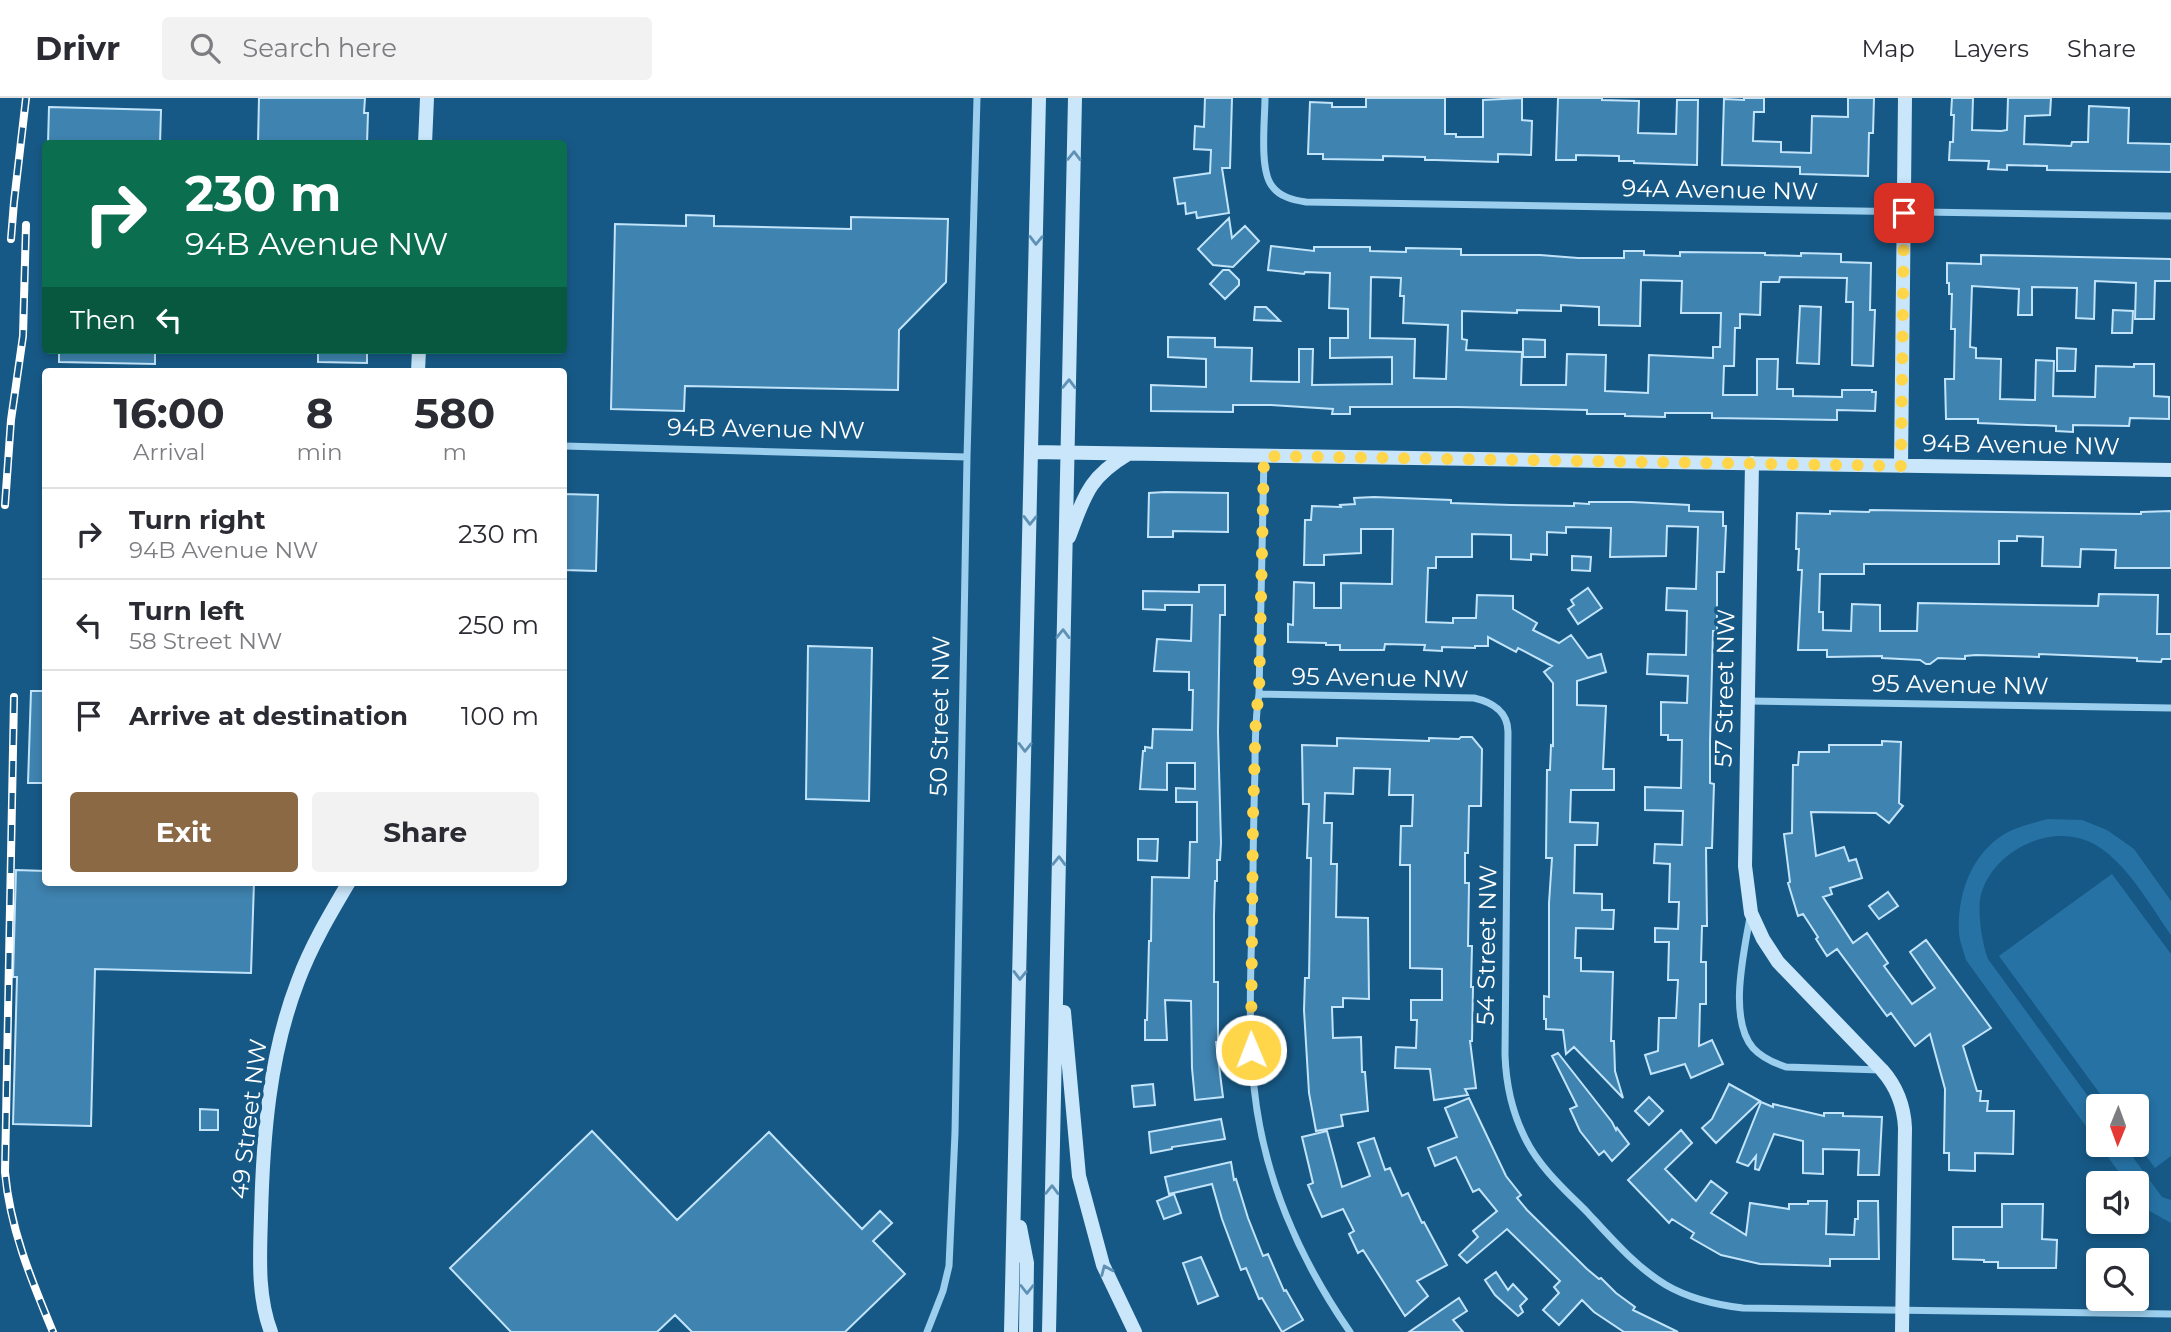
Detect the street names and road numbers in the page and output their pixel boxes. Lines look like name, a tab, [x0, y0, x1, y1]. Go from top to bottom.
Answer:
street label: 94A Avenue NW	[1621, 173, 1819, 206]
street label: 94B Avenue NW	[667, 412, 865, 445]
street label: 94B Avenue NW	[1922, 428, 2120, 461]
street label: 57 Street NW	[1709, 609, 1740, 767]
street label: 50 Street NW	[924, 636, 955, 796]
street label: 95 Avenue NW	[1291, 661, 1469, 694]
street label: 95 Avenue NW	[1871, 668, 2049, 701]
street label: 54 Street NW	[1471, 865, 1502, 1025]
street label: 49 Street NW	[224, 1037, 273, 1201]

